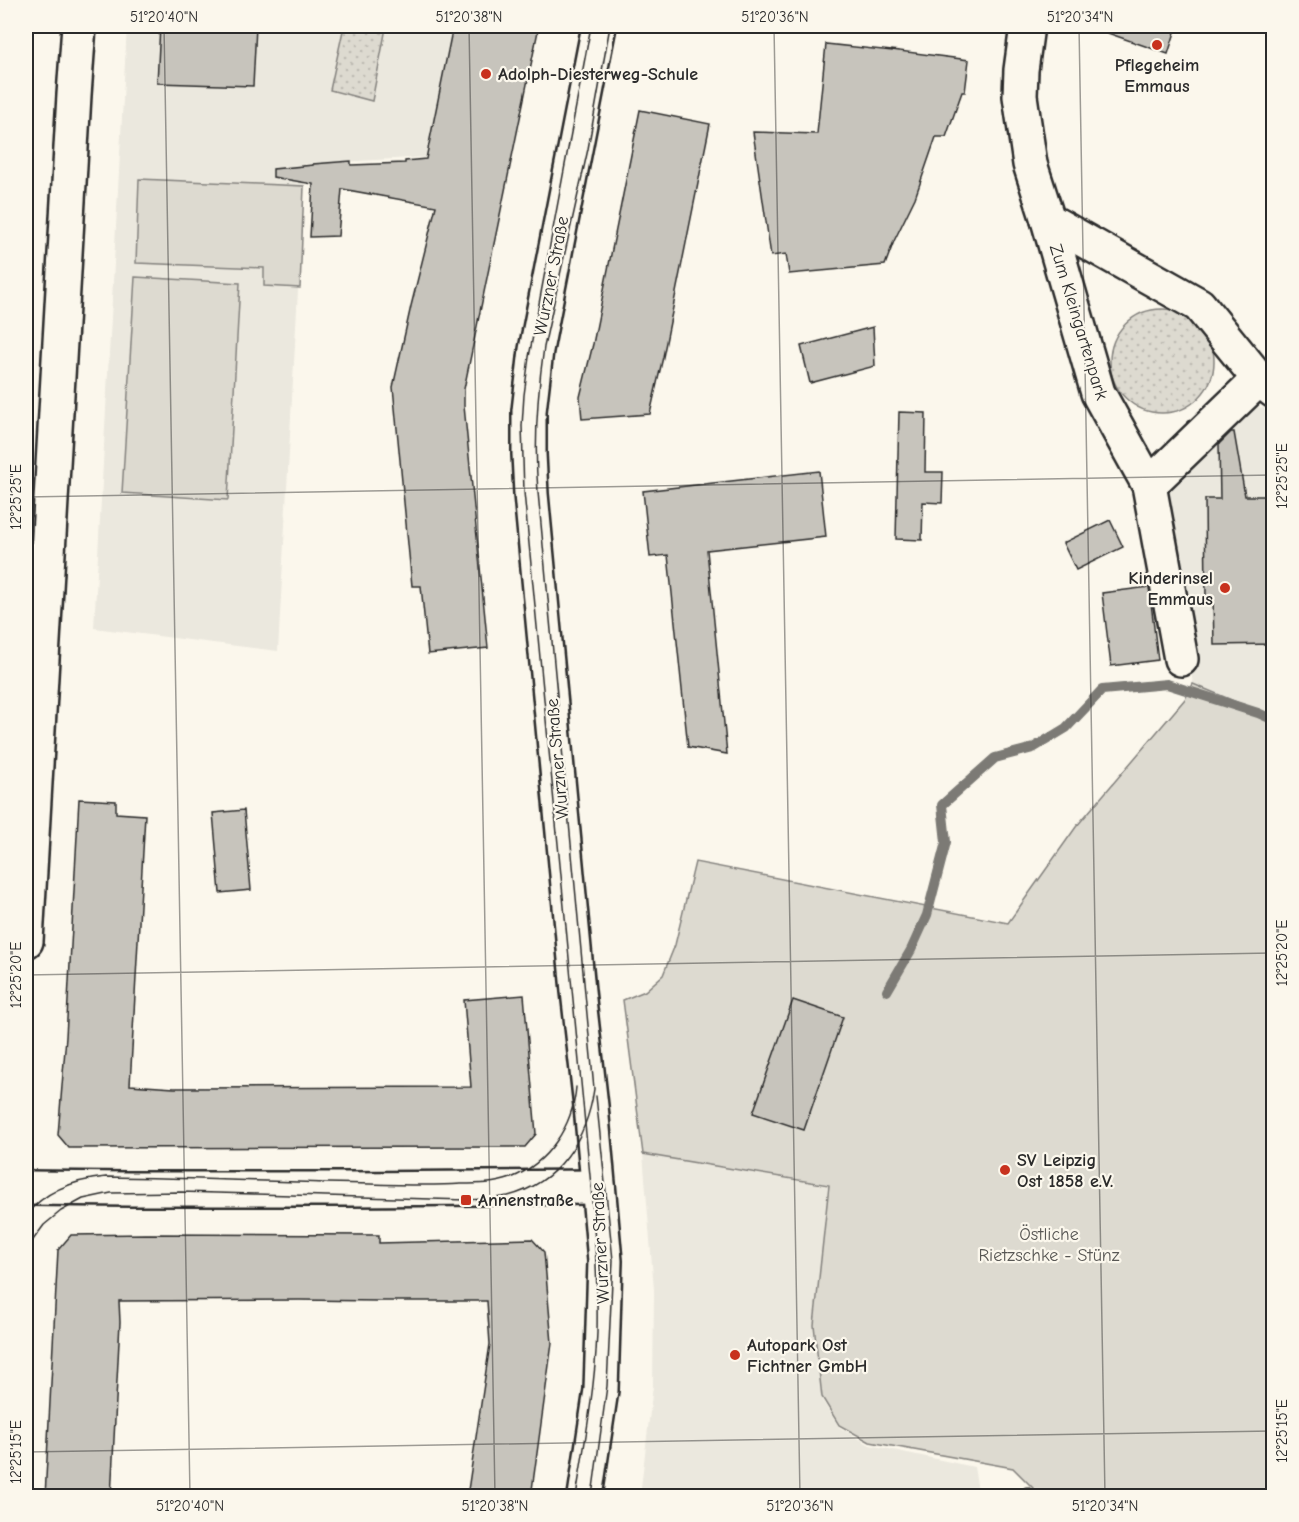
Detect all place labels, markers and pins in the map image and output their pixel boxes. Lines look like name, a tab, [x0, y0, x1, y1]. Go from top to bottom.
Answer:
marker: Pflegeheim Emmaus	[1150, 38, 1164, 52]
place label: Pflegeheim Emmaus	[1115, 55, 1199, 97]
place label: Adolph-Diesterweg-Schule	[498, 64, 698, 85]
marker: Adolph-Diesterweg-Schule	[479, 67, 493, 81]
place label: Kinderinsel Emmaus	[1128, 568, 1213, 610]
marker: Kinderinsel Emmaus	[1218, 581, 1232, 595]
place label: SV Leipzig Ost 1858 e.V.	[1017, 1150, 1113, 1192]
marker: SV Leipzig Ost 1858 e.V.	[998, 1163, 1012, 1177]
place label: Annenstraße	[478, 1190, 574, 1211]
marker: Annenstraße	[459, 1193, 473, 1207]
place label: Autopark Ost Fichtner GmbH	[747, 1335, 867, 1377]
marker: Autopark Ost Fichtner GmbH	[728, 1348, 742, 1362]

